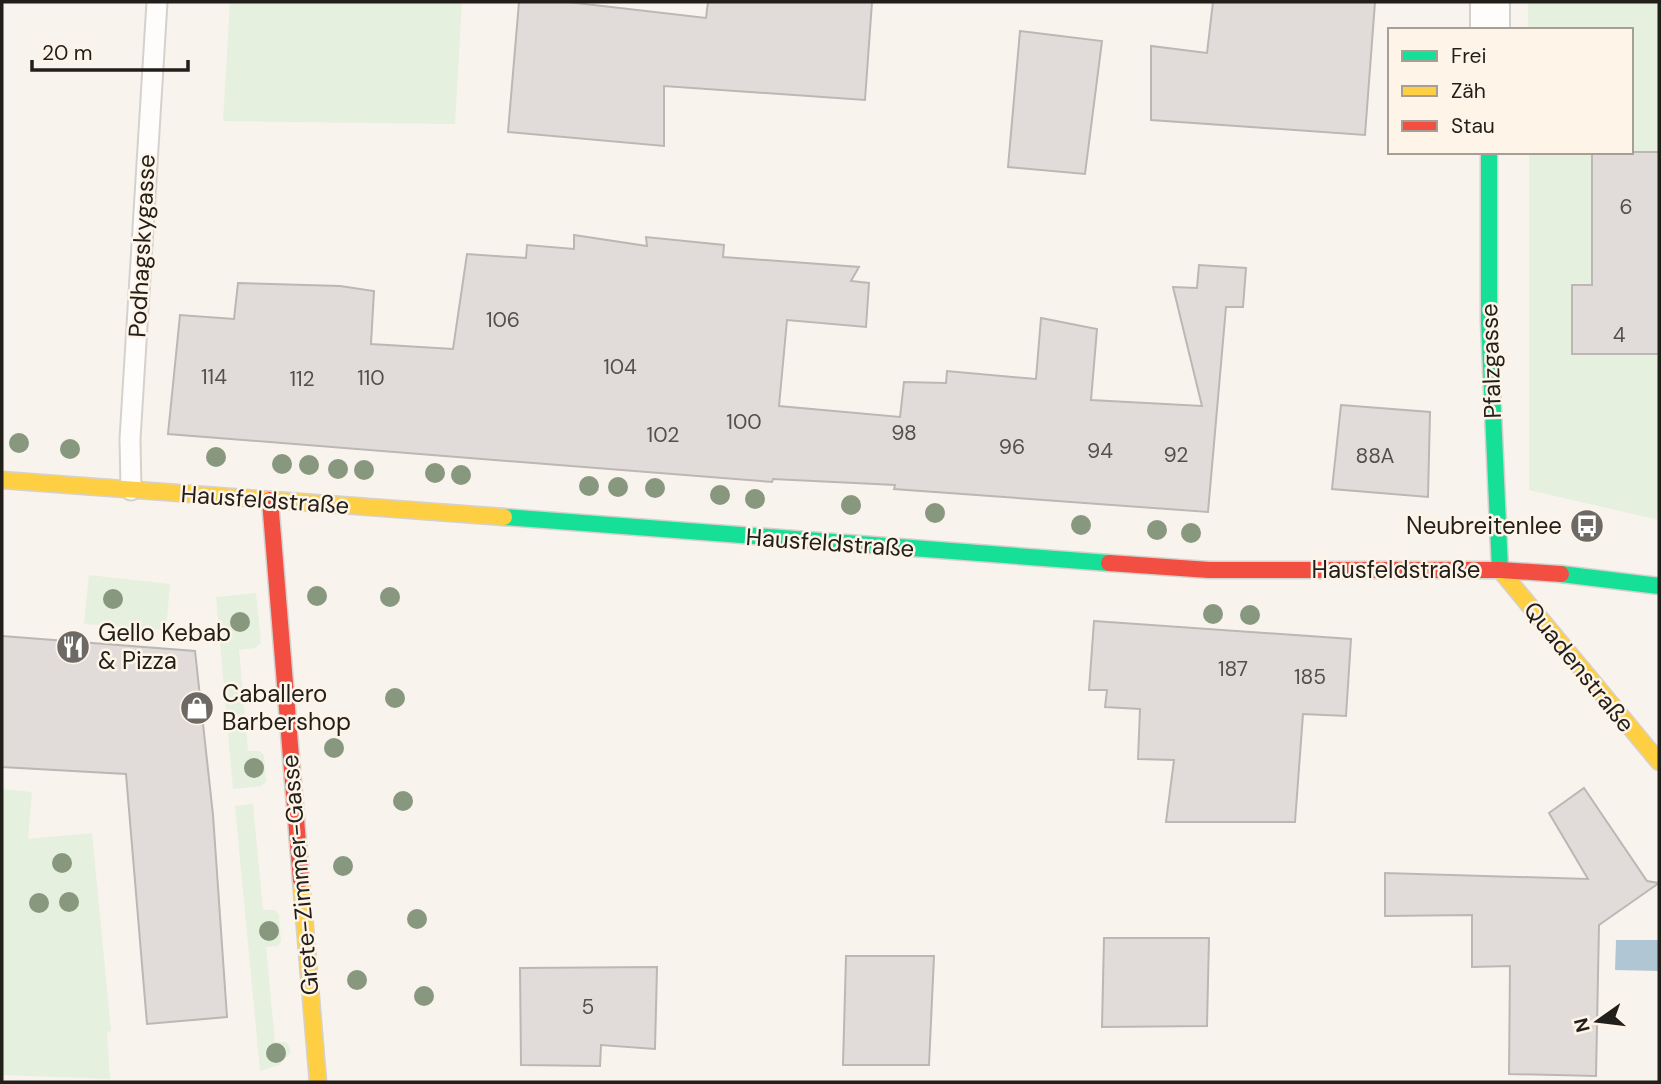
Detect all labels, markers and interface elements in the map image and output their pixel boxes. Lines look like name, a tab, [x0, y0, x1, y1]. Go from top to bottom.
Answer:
scale bar	[32, 28, 187, 72]
legend	[1388, 28, 1633, 154]
text: 20 m	[42, 39, 93, 67]
text: Frei	[1451, 42, 1487, 70]
text: Zäh	[1451, 77, 1486, 105]
text: Stau	[1451, 112, 1495, 140]
street label: Podhagskygasse	[121, 153, 162, 338]
house number: 6	[1619, 193, 1633, 221]
street label: Pfalzgasse	[1473, 303, 1508, 419]
house number: 106	[486, 306, 520, 334]
house number: 4	[1613, 321, 1626, 349]
house number: 104	[603, 353, 637, 381]
house number: 114	[201, 363, 227, 391]
house number: 110	[357, 364, 385, 392]
house number: 112	[289, 365, 315, 393]
house number: 100	[726, 408, 762, 436]
house number: 98	[891, 419, 917, 447]
house number: 102	[647, 421, 679, 449]
house number: 96	[999, 433, 1025, 461]
house number: 94	[1087, 437, 1113, 465]
house number: 92	[1164, 441, 1188, 469]
house number: 88A	[1356, 442, 1394, 470]
street label: Hausfeldstraße	[180, 478, 350, 521]
bus stop icon: Neubreitenlee	[1568, 507, 1606, 545]
place label: Neubreitenlee	[1406, 510, 1562, 541]
street label: Hausfeldstraße	[745, 521, 915, 564]
street label: Hausfeldstraße	[1312, 554, 1480, 585]
street label: Quadenstraße	[1517, 595, 1642, 739]
place label: Gello Kebab & Pizza	[98, 617, 231, 676]
restaurant icon: Gello Kebab & Pizza	[54, 628, 92, 666]
house number: 187	[1218, 655, 1248, 683]
house number: 185	[1294, 663, 1326, 691]
place label: Caballero Barbershop	[222, 678, 351, 737]
shop icon: Caballero Barbershop	[178, 689, 216, 727]
street label: Grete-Zimmer-Gasse	[274, 753, 325, 997]
north arrow	[1563, 986, 1633, 1056]
house number: 5	[582, 993, 594, 1021]
text: N	[1568, 1015, 1596, 1035]

